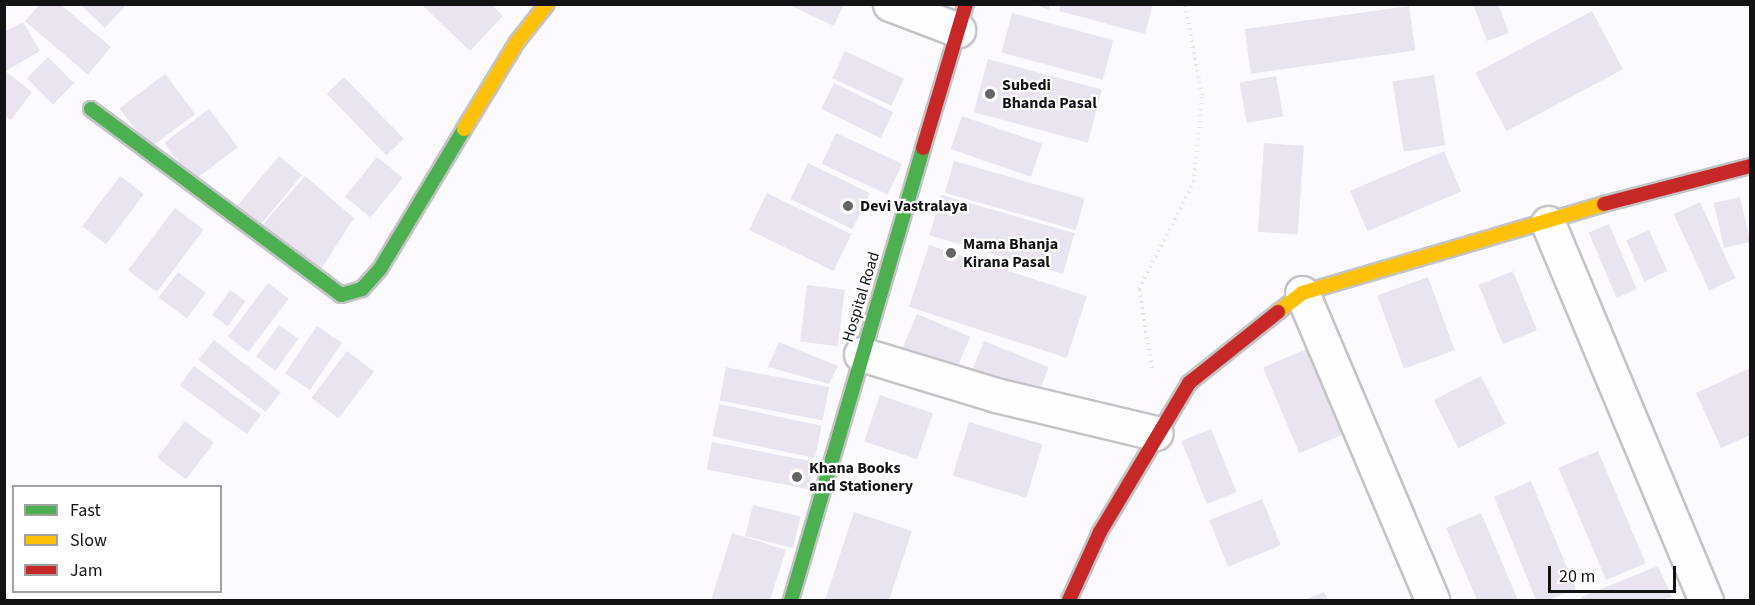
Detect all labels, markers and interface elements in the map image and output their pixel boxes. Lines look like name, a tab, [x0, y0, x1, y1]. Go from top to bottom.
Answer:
place label: Subedi Bhanda Pasal	[1002, 75, 1097, 113]
marker: Subedi Bhanda Pasal	[983, 87, 997, 101]
place label: Devi Vastralaya	[860, 196, 968, 216]
marker: Devi Vastralaya	[841, 199, 855, 213]
place label: Mama Bhanja Kirana Pasal	[963, 234, 1058, 272]
marker: Mama Bhanja Kirana Pasal	[944, 246, 958, 260]
street label: Hospital Road	[838, 250, 884, 344]
place label: Khana Books and Stationery	[809, 458, 913, 496]
marker: Khana Books and Stationery	[790, 470, 804, 484]
legend	[12, 485, 222, 593]
text: Fast	[70, 498, 101, 523]
text: Slow	[70, 528, 107, 553]
scale bar	[1551, 554, 1678, 592]
text: Jam	[70, 558, 103, 583]
text: 20 m	[1559, 564, 1595, 589]

